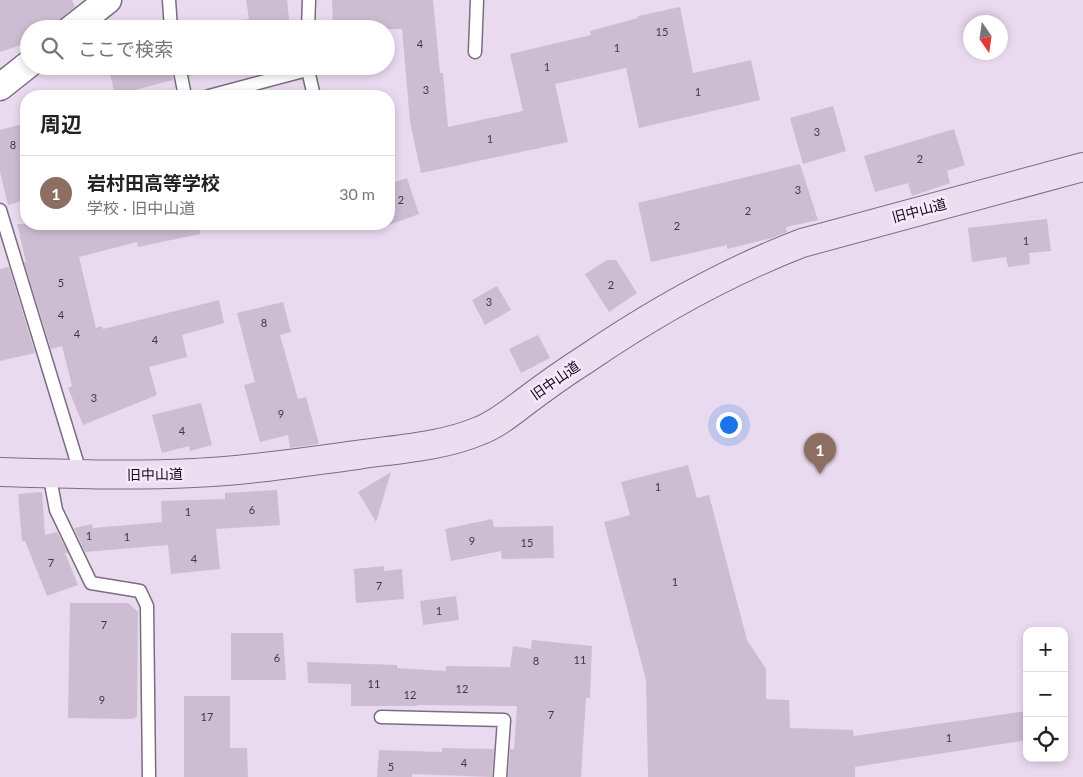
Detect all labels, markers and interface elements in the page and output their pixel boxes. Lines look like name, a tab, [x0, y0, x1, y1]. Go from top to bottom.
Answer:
north arrow	[963, 15, 1008, 60]
search box	[20, 20, 395, 75]
house number: 15	[656, 25, 668, 38]
icon: search	[38, 34, 66, 62]
text: ここで検索	[78, 37, 173, 60]
house number: 4	[417, 37, 424, 50]
house number: 1	[614, 41, 620, 54]
house number: 1	[544, 60, 550, 73]
house number: 3	[423, 83, 429, 96]
house number: 1	[695, 85, 701, 98]
text: 周辺	[40, 111, 82, 136]
house number: 3	[814, 125, 820, 138]
house number: 1	[487, 132, 493, 145]
house number: 8	[10, 138, 16, 151]
house number: 2	[917, 152, 923, 165]
text: 岩村田高等学校	[87, 171, 220, 194]
house number: 3	[795, 183, 801, 196]
text: 1	[51, 184, 61, 203]
text: 30 m	[339, 184, 375, 203]
house number: 2	[398, 193, 404, 206]
street label: 旧中山道	[890, 195, 948, 225]
text: 学校 · 旧中山道	[87, 198, 195, 217]
house number: 2	[745, 204, 751, 217]
house number: 2	[674, 219, 680, 232]
house number: 1	[1023, 234, 1029, 247]
house number: 5	[58, 276, 64, 289]
house number: 2	[608, 278, 614, 291]
house number: 3	[486, 295, 492, 308]
house number: 4	[58, 308, 65, 321]
house number: 8	[261, 316, 267, 329]
house number: 4	[74, 327, 81, 340]
house number: 4	[152, 333, 159, 346]
street label: 旧中山道	[527, 357, 583, 403]
house number: 3	[91, 391, 97, 404]
house number: 9	[278, 407, 284, 420]
your location	[716, 412, 742, 438]
house number: 4	[179, 424, 186, 437]
pin: 1	[804, 433, 836, 474]
street label: 旧中山道	[127, 465, 183, 483]
house number: 1	[655, 480, 661, 493]
house number: 6	[249, 503, 255, 516]
house number: 1	[185, 505, 191, 518]
house number: 1	[86, 529, 92, 542]
house number: 1	[124, 530, 130, 543]
house number: 9	[469, 534, 475, 547]
house number: 15	[521, 536, 533, 549]
house number: 4	[191, 552, 198, 565]
house number: 7	[48, 556, 54, 569]
house number: 1	[672, 575, 678, 588]
house number: 7	[376, 579, 382, 592]
house number: 1	[436, 604, 442, 617]
house number: 7	[101, 618, 107, 631]
map controls	[1023, 627, 1068, 762]
button: +	[1023, 627, 1068, 672]
house number: 6	[274, 651, 280, 664]
house number: 11	[574, 653, 586, 666]
house number: 8	[533, 654, 539, 667]
button: −	[1023, 672, 1068, 717]
house number: 11	[368, 677, 380, 690]
house number: 12	[456, 682, 468, 695]
house number: 12	[404, 688, 416, 701]
house number: 9	[99, 693, 105, 706]
house number: 7	[548, 708, 554, 721]
house number: 17	[201, 710, 213, 723]
button: locate	[1023, 717, 1068, 762]
house number: 1	[946, 731, 952, 744]
house number: 4	[461, 756, 468, 769]
house number: 5	[388, 760, 394, 773]

